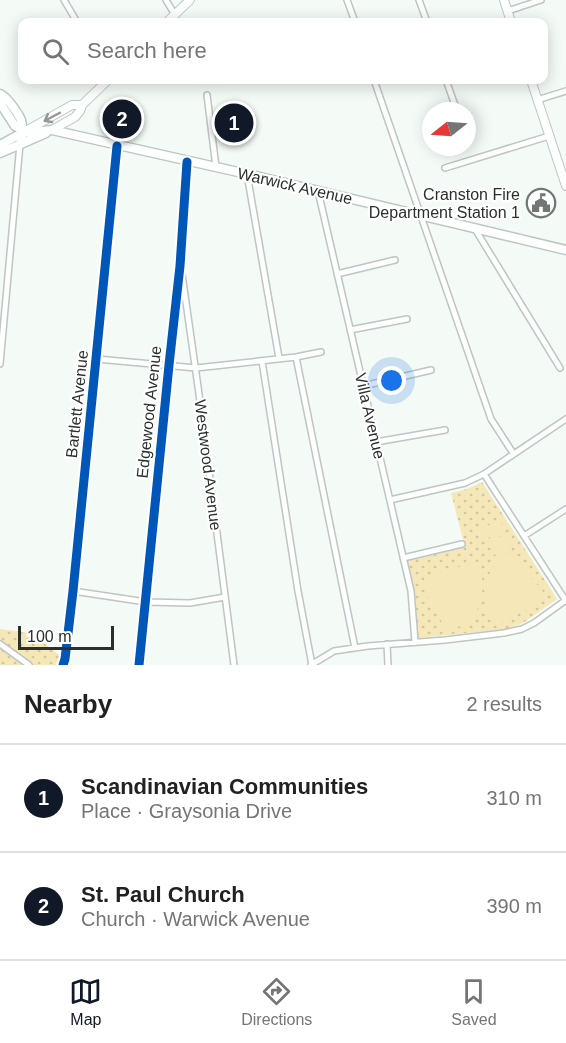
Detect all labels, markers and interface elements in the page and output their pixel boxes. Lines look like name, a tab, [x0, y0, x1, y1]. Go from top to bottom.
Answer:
search box	[18, 18, 548, 84]
icon: search	[39, 35, 72, 68]
text: Search here	[87, 38, 207, 63]
pin: 2	[102, 96, 142, 142]
pin: 1	[214, 100, 254, 146]
north arrow	[422, 102, 476, 156]
one-way arrow	[43, 112, 61, 123]
street label: Warwick Avenue	[236, 165, 354, 208]
place label: Cranston Fire Department Station 1	[369, 186, 520, 221]
public building icon: Cranston Fire Department Station 1	[525, 187, 557, 219]
street label: Edgewood Avenue	[134, 345, 164, 479]
street label: Bartlett Avenue	[63, 349, 91, 459]
your location	[377, 366, 406, 395]
street label: Villa Avenue	[352, 371, 388, 461]
street label: Westwood Avenue	[192, 398, 224, 532]
scale bar	[18, 623, 114, 650]
text: 100 m	[27, 628, 71, 645]
text: Nearby	[24, 689, 112, 719]
text: 2 results	[466, 693, 542, 715]
text: Scandinavian Communities	[81, 774, 368, 799]
text: 1	[38, 787, 49, 809]
text: 310 m	[486, 787, 542, 809]
text: Place · Graysonia Drive	[81, 800, 292, 822]
text: St. Paul Church	[81, 882, 245, 907]
text: 2	[38, 895, 49, 917]
text: 390 m	[486, 895, 542, 917]
text: Church · Warwick Avenue	[81, 908, 310, 930]
tab: Map	[69, 975, 102, 1029]
tab: Directions	[241, 975, 312, 1029]
tab: Saved	[451, 975, 497, 1029]

